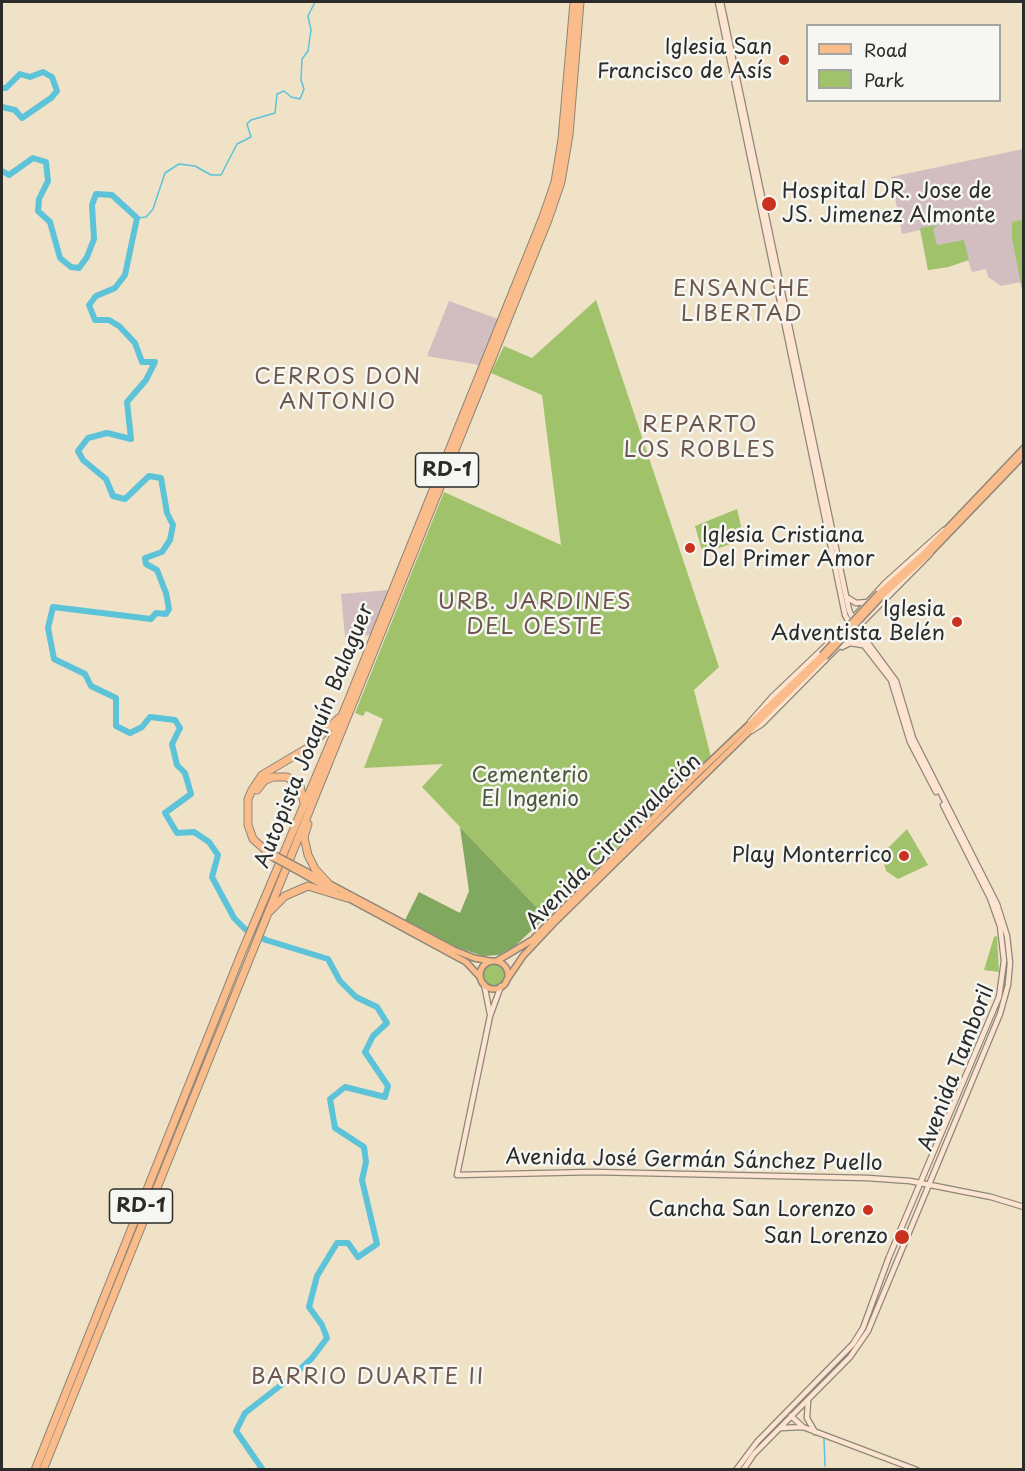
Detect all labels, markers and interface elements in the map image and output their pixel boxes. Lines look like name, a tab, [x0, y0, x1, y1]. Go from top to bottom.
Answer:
legend	[806, 24, 1001, 102]
place label: Iglesia San Francisco de Asís	[597, 35, 772, 85]
text: Road	[864, 36, 908, 63]
marker: Iglesia San Francisco de Asís	[777, 53, 791, 67]
text: Park	[864, 66, 904, 93]
place label: Hospital DR. Jose de JS. Jimenez Almonte	[782, 179, 996, 229]
marker: Hospital DR. Jose de JS. Jimenez Almonte	[760, 195, 778, 213]
district label: ENSANCHE LIBERTAD	[672, 277, 812, 328]
district label: CERROS DON ANTONIO	[255, 365, 421, 416]
district label: REPARTO LOS ROBLES	[623, 413, 777, 464]
road number: RD-1	[416, 453, 478, 487]
place label: Iglesia Cristiana Del Primer Amor	[702, 523, 874, 573]
marker: Iglesia Cristiana Del Primer Amor	[683, 541, 697, 555]
district label: URB. JARDINES DEL OESTE	[439, 590, 631, 642]
place label: Iglesia Adventista Belén	[771, 597, 945, 647]
street label: Autopista Joaquín Balaguer	[250, 600, 380, 872]
marker: Iglesia Adventista Belén	[950, 615, 964, 629]
street label: Avenida Circunvalación	[521, 749, 707, 935]
park label: Cementerio El Ingenio	[471, 763, 589, 813]
place label: Play Monterrico	[732, 843, 892, 869]
marker: Play Monterrico	[897, 849, 911, 863]
street label: Avenida Tamboril	[914, 981, 1000, 1155]
street label: Avenida José Germán Sánchez Puello	[505, 1145, 883, 1177]
road number: RD-1	[110, 1189, 172, 1223]
place label: Cancha San Lorenzo	[648, 1197, 856, 1223]
marker: Cancha San Lorenzo	[861, 1203, 875, 1217]
place label: San Lorenzo	[764, 1224, 888, 1250]
marker: San Lorenzo	[893, 1228, 911, 1246]
district label: BARRIO DUARTE II	[250, 1365, 486, 1391]

